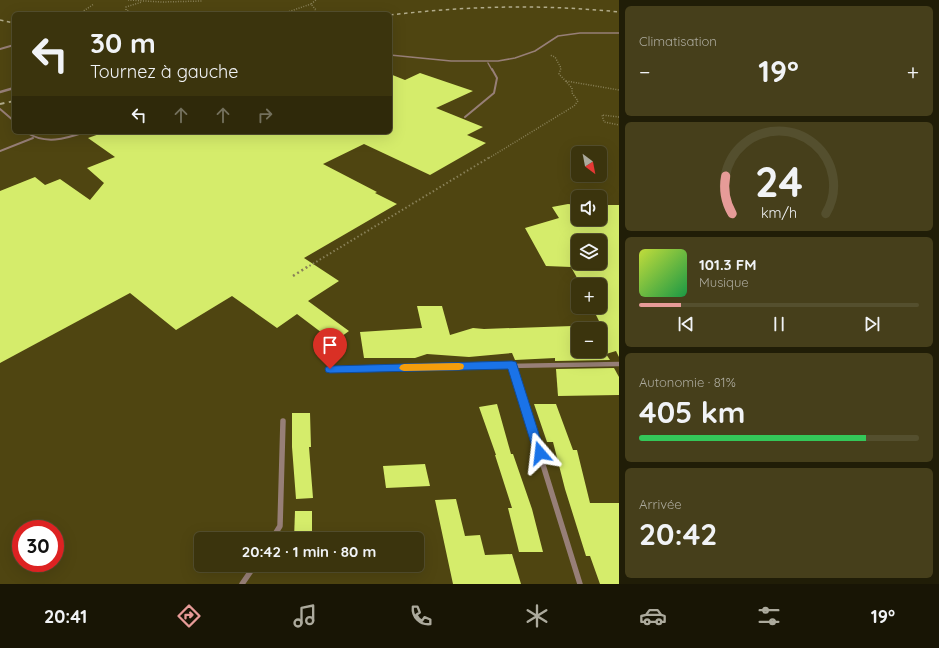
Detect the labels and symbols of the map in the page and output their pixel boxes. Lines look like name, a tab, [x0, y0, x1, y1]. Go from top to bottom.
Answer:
north arrow	[571, 146, 607, 182]
pin	[313, 328, 347, 369]
position arrow	[519, 432, 561, 474]
speed limit sign: 30	[12, 520, 64, 572]

